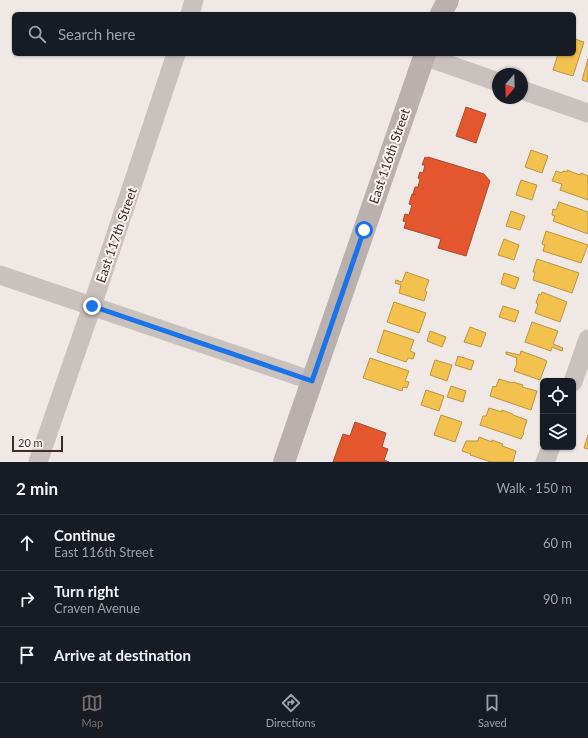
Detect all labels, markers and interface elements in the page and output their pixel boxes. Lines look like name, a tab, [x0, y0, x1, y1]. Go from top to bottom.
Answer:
search box	[12, 12, 576, 56]
icon: search	[26, 23, 48, 45]
text: Search here	[58, 25, 135, 43]
north arrow	[492, 68, 528, 104]
street label: East 116th Street	[365, 106, 413, 206]
street label: East 117th Street	[92, 185, 140, 285]
route start	[355, 221, 373, 239]
route end	[83, 297, 101, 315]
map controls	[540, 378, 576, 450]
button: locate	[540, 378, 576, 414]
button: layers	[540, 414, 576, 450]
scale bar	[12, 434, 63, 453]
text: 20 m	[18, 436, 43, 449]
text: 2 min	[16, 478, 58, 499]
text: Walk · 150 m	[496, 480, 572, 496]
text: Continue	[54, 526, 115, 544]
icon: ahead	[16, 532, 38, 554]
text: 60 m	[543, 535, 572, 551]
text: East 116th Street	[54, 544, 154, 560]
text: Turn right	[54, 582, 119, 600]
icon: right	[16, 588, 38, 610]
text: 90 m	[543, 591, 572, 607]
text: Craven Avenue	[54, 600, 140, 616]
icon: arrive	[16, 644, 38, 666]
text: Arrive at destination	[54, 646, 191, 664]
tab: Map	[81, 692, 103, 729]
tab: Directions	[266, 692, 315, 729]
tab: Saved	[478, 692, 507, 729]

